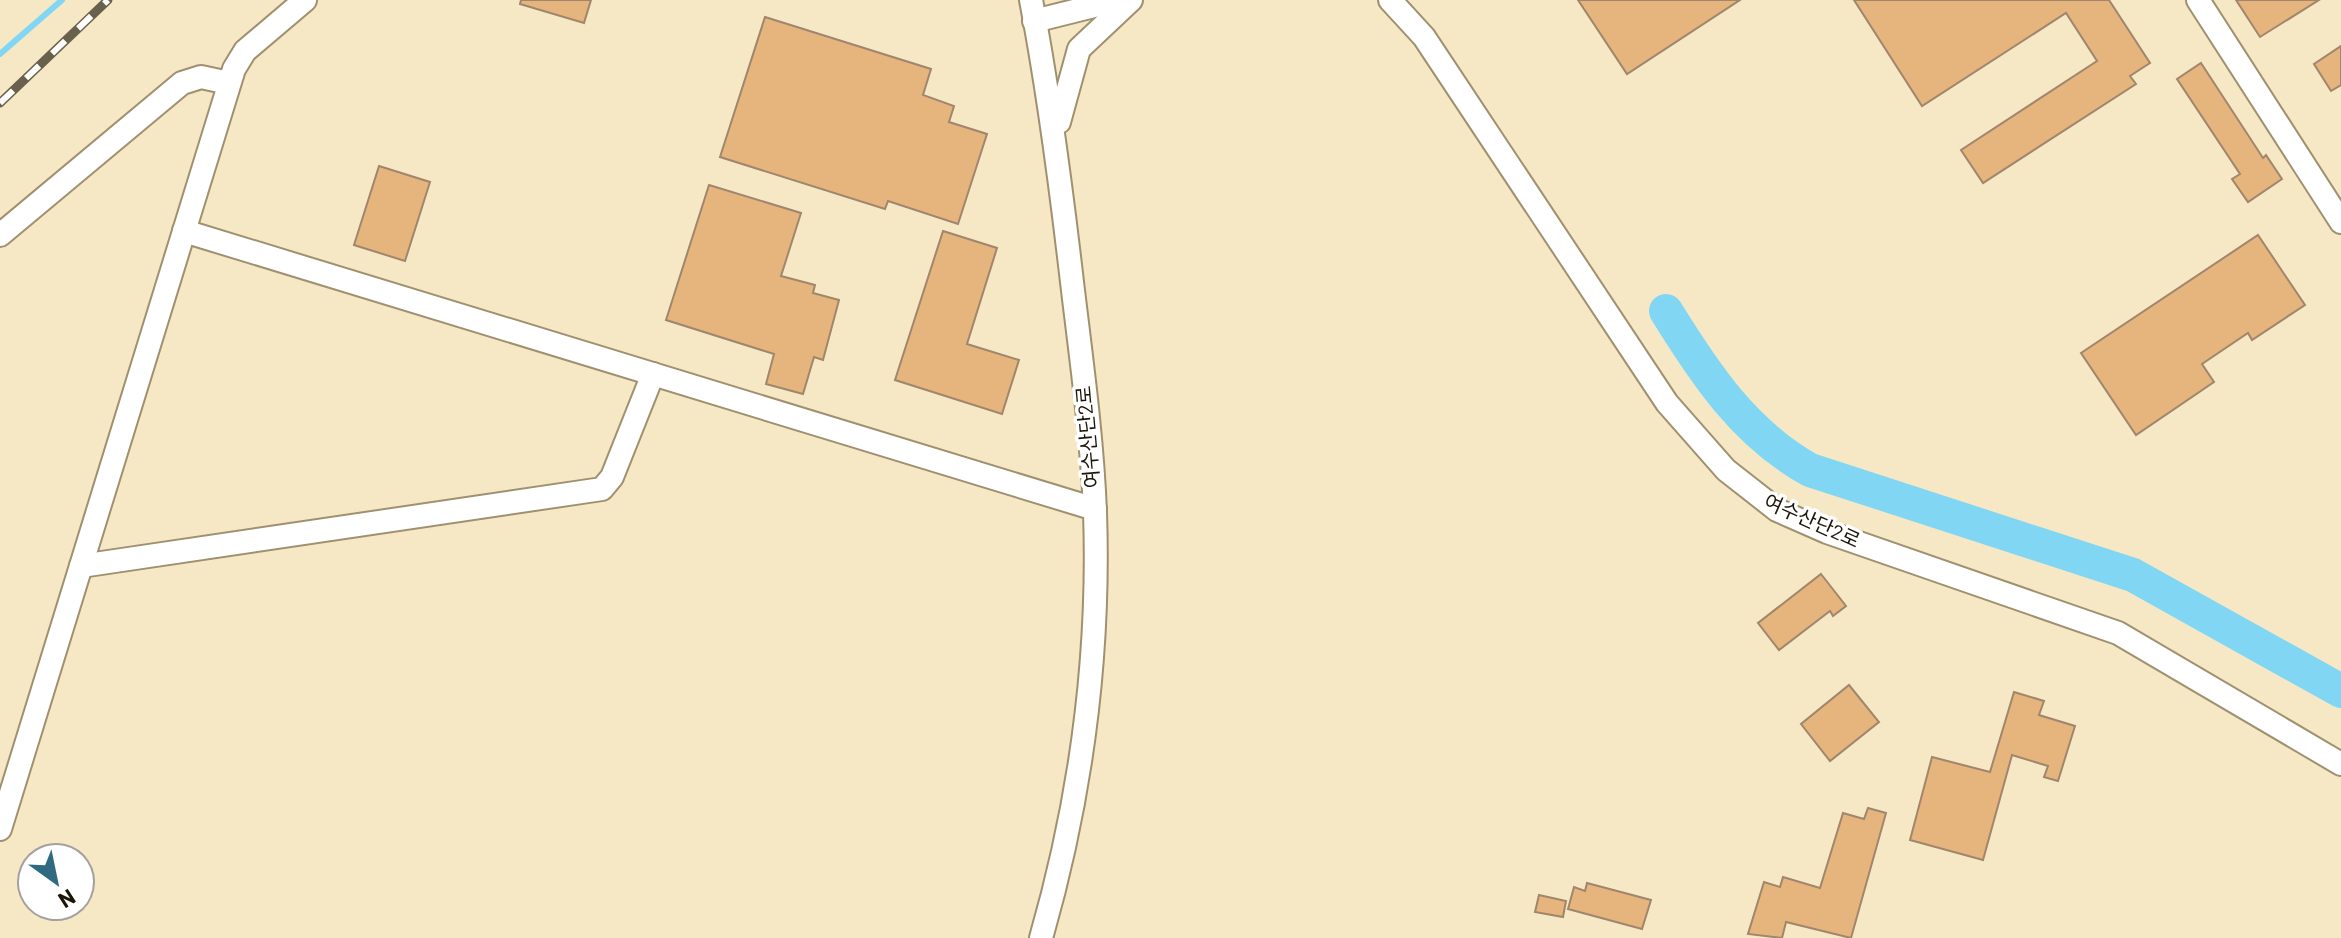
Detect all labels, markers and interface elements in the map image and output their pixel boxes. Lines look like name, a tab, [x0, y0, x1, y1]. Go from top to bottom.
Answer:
street label: 여수산단2로	[1071, 385, 1103, 489]
street label: 여수산단2로	[1761, 488, 1864, 552]
north arrow	[16, 842, 96, 922]
text: N	[54, 885, 81, 915]

